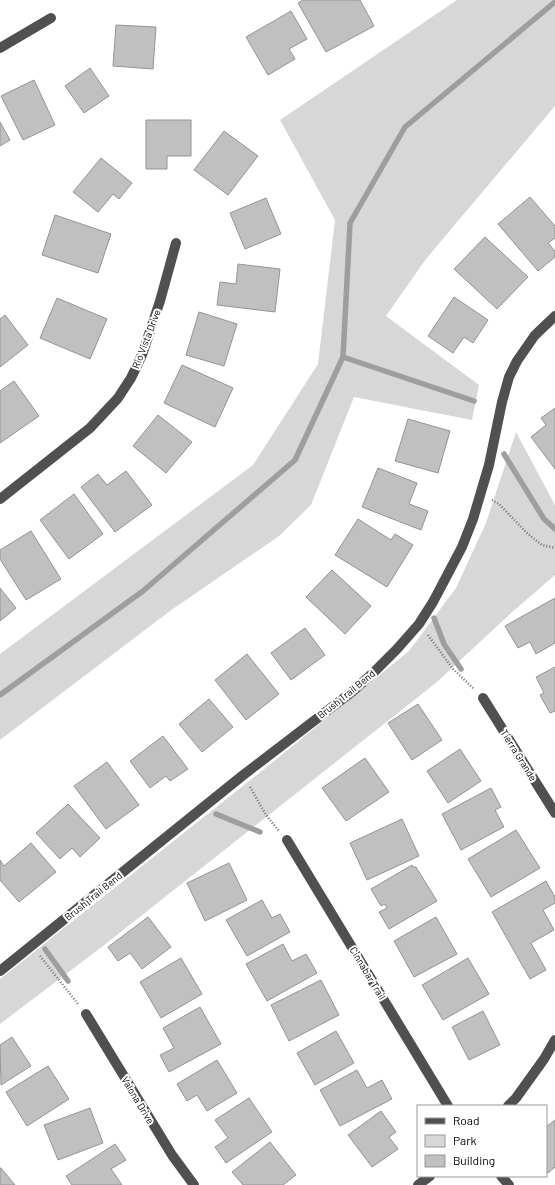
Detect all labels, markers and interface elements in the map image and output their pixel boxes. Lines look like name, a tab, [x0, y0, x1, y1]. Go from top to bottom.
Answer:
street label: Rio Vista Drive	[129, 308, 163, 370]
street label: Brush Trail Bend	[315, 667, 377, 721]
street label: Tierra Grande	[498, 727, 540, 783]
street label: Brush Trail Bend	[62, 869, 124, 923]
street label: Cinnabar Trail	[348, 944, 388, 1002]
street label: Valona Drive	[119, 1074, 157, 1126]
legend	[417, 1105, 547, 1177]
text: Road	[453, 1113, 480, 1127]
text: Park	[453, 1133, 477, 1147]
text: Building	[453, 1153, 495, 1167]

